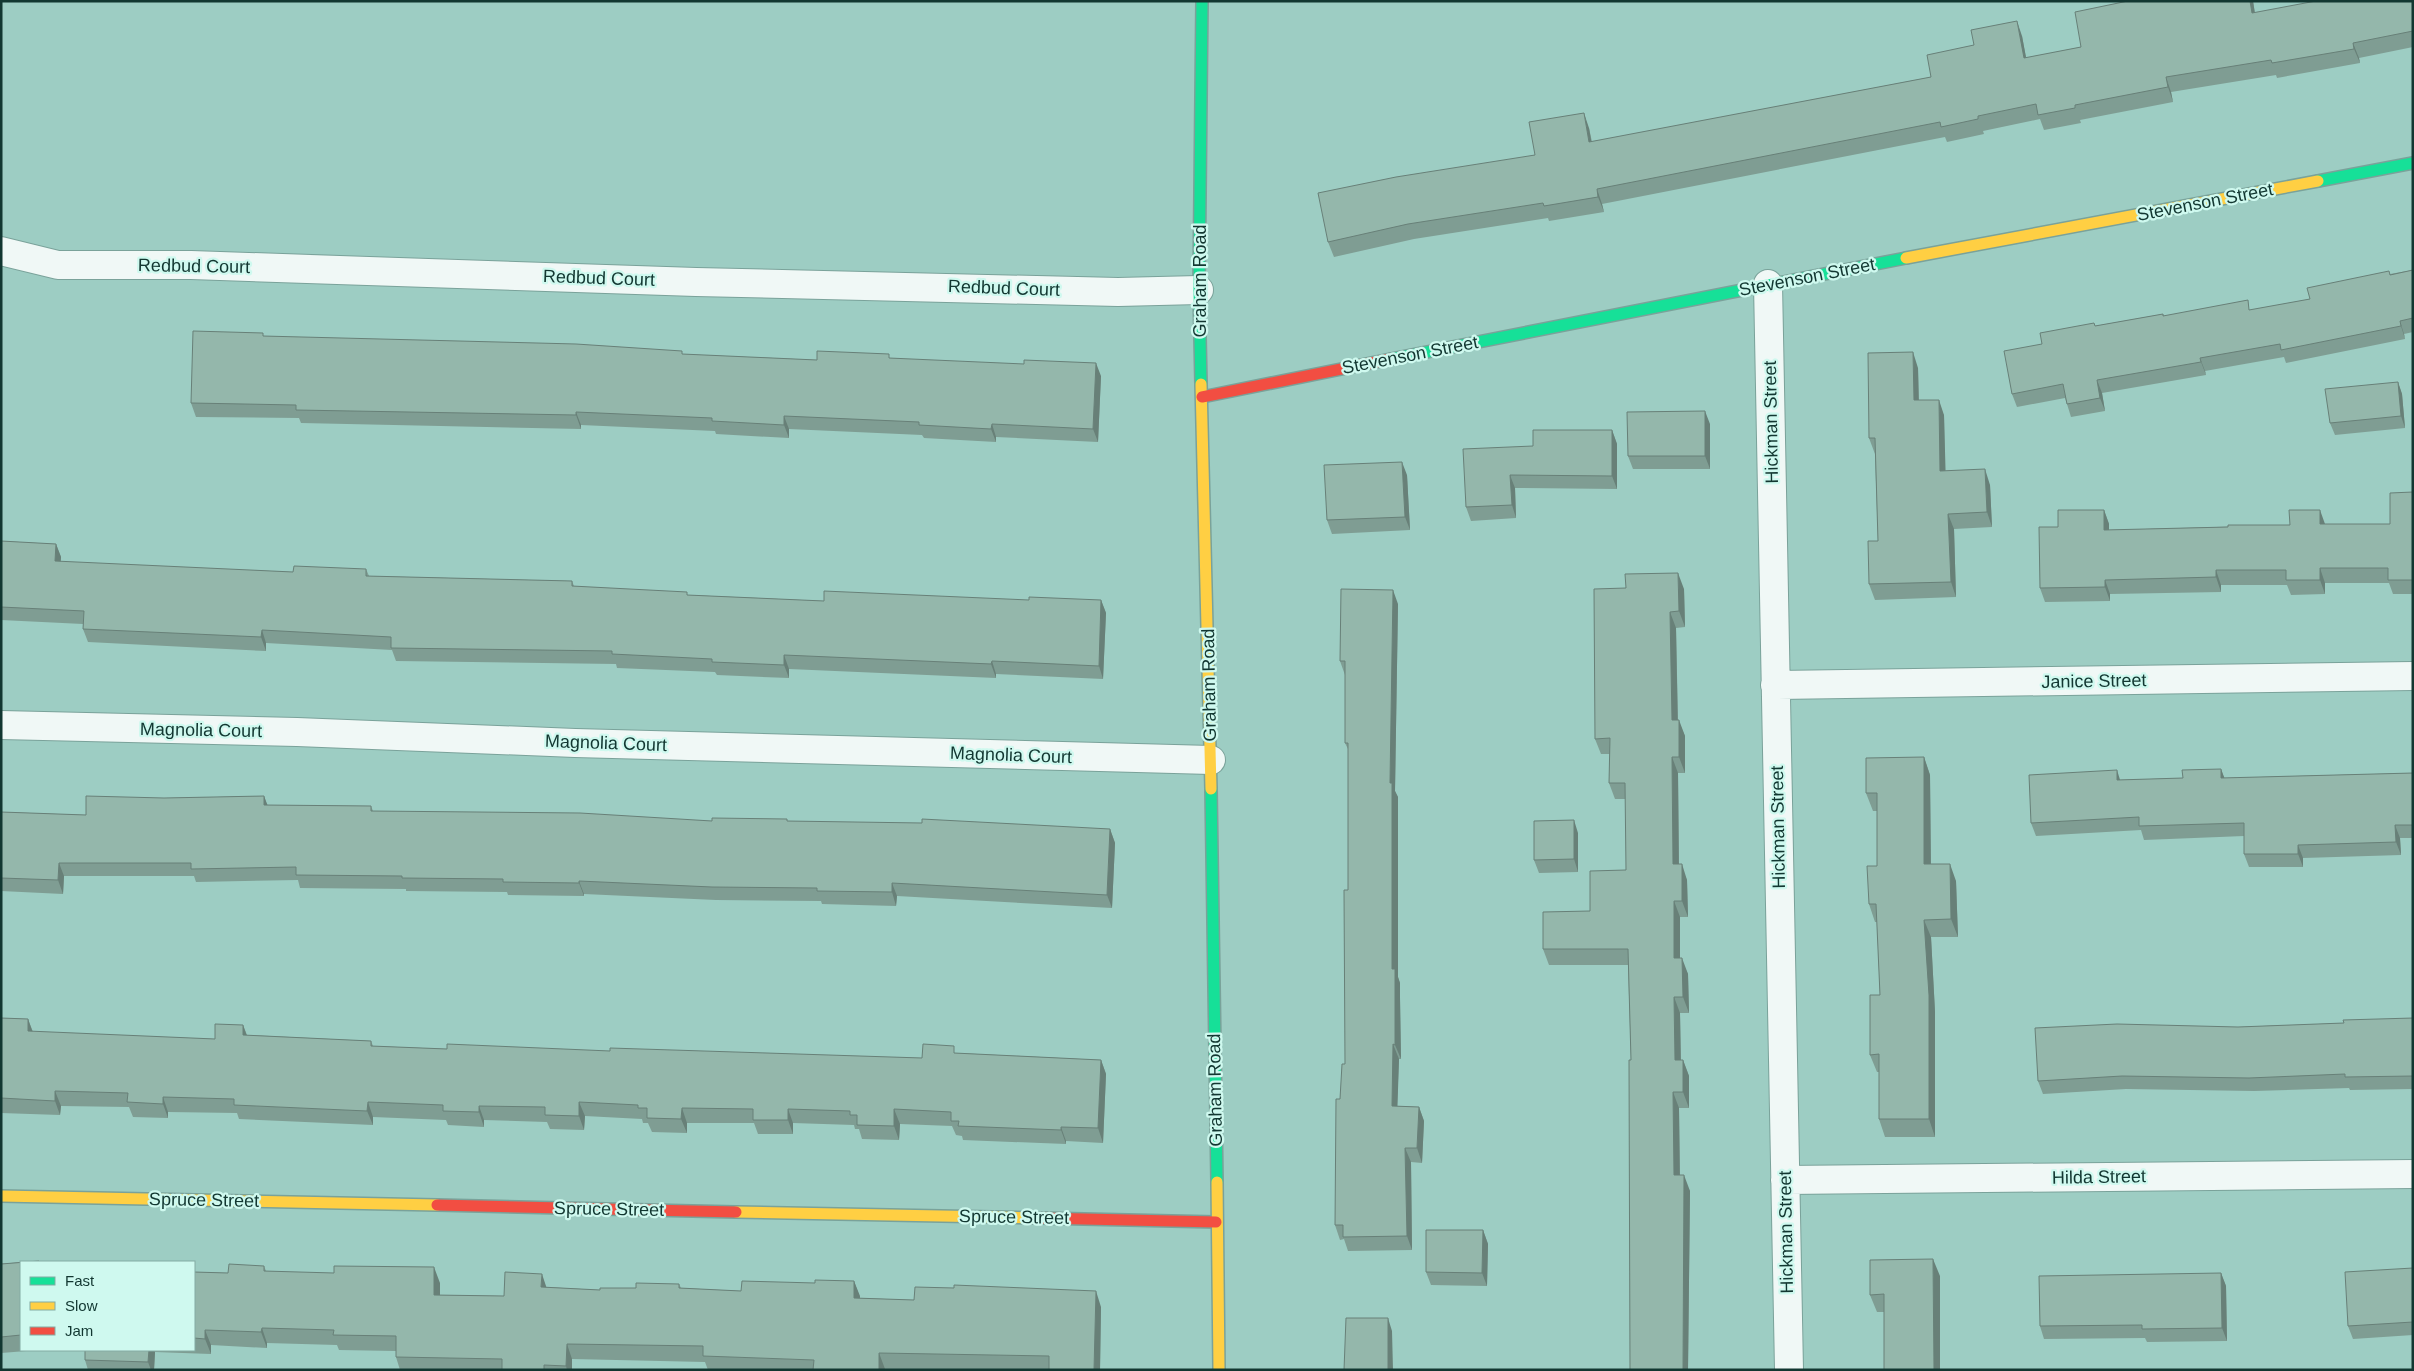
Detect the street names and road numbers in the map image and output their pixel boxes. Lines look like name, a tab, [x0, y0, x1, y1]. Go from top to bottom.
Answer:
street label: Stevenson Street	[2135, 179, 2275, 225]
street label: Graham Road	[1190, 224, 1210, 338]
street label: Stevenson Street	[1737, 254, 1877, 300]
street label: Redbud Court	[138, 255, 250, 277]
street label: Redbud Court	[543, 266, 655, 290]
street label: Redbud Court	[948, 276, 1060, 300]
street label: Stevenson Street	[1340, 332, 1480, 378]
street label: Hickman Street	[1760, 360, 1782, 484]
street label: Graham Road	[1198, 628, 1220, 742]
street label: Janice Street	[2041, 670, 2147, 692]
street label: Magnolia Court	[140, 719, 262, 741]
street label: Magnolia Court	[545, 731, 667, 755]
street label: Magnolia Court	[950, 743, 1072, 767]
street label: Hickman Street	[1767, 765, 1789, 889]
street label: Graham Road	[1204, 1033, 1226, 1147]
street label: Hilda Street	[2052, 1166, 2146, 1188]
street label: Hickman Street	[1775, 1170, 1797, 1294]
street label: Spruce Street	[149, 1189, 259, 1211]
street label: Spruce Street	[554, 1198, 664, 1220]
street label: Spruce Street	[959, 1206, 1069, 1228]

